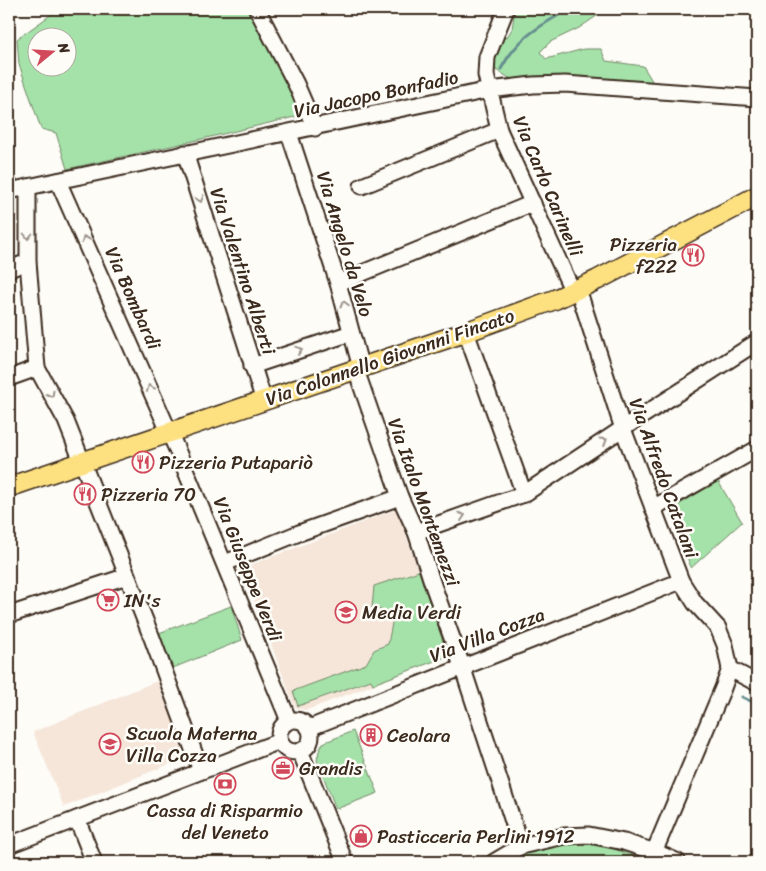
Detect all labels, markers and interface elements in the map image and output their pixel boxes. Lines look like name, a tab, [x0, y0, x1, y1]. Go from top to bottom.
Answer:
north arrow	[28, 28, 78, 78]
text: N	[50, 39, 77, 57]
street label: Via Jacopo Bonfadio	[291, 60, 461, 128]
street label: Via Carlo Carinelli	[503, 110, 593, 262]
street label: Via Angelo da Velo	[307, 167, 383, 321]
street label: Via Valentino Alberti	[200, 183, 286, 359]
one-way arrow	[194, 195, 204, 203]
place label: Pizzeria f222	[610, 228, 677, 283]
one-way arrow	[23, 232, 33, 240]
one-way arrow	[80, 235, 91, 244]
street label: Via Bombardi	[96, 241, 171, 356]
restaurant icon: Pizzeria f222	[681, 243, 705, 267]
street label: Via Colonnello Giovanni Fincato	[261, 299, 519, 415]
one-way arrow	[339, 301, 349, 309]
one-way arrow	[294, 346, 302, 356]
one-way arrow	[146, 384, 157, 393]
one-way arrow	[45, 389, 55, 398]
street label: Via Alfredo Catalani	[620, 393, 709, 563]
street label: Via Italo Montemezzi	[378, 413, 470, 591]
one-way arrow	[599, 437, 608, 447]
place label: Pizzeria Putapariò	[159, 446, 313, 479]
restaurant icon: Pizzeria Putapariò	[131, 450, 155, 474]
place label: Pizzeria 70	[101, 478, 196, 511]
restaurant icon: Pizzeria 70	[73, 482, 97, 506]
street label: Via Giuseppe Verdi	[204, 492, 292, 647]
one-way arrow	[457, 512, 465, 522]
place label: IN's	[123, 584, 161, 617]
supermarket icon: IN's	[96, 588, 120, 612]
place label: Media Verdi	[362, 596, 462, 629]
street label: Via Villa Cozza	[424, 598, 550, 672]
school or university icon: Media Verdi	[334, 600, 358, 624]
place label: Scuola Materna Villa Cozza	[126, 717, 258, 772]
place label: Ceolara	[387, 719, 451, 752]
building icon: Ceolara	[359, 723, 383, 747]
school or university icon: Scuola Materna Villa Cozza	[98, 732, 122, 756]
place label: Grandis	[299, 752, 363, 785]
office icon: Grandis	[271, 756, 295, 780]
bank icon: Cassa di Risparmio del Veneto	[213, 772, 237, 796]
place label: Cassa di Risparmio del Veneto	[147, 794, 303, 849]
place label: Pasticceria Perlini 1912	[377, 820, 575, 853]
shop icon: Pasticceria Perlini 1912	[349, 824, 373, 848]

